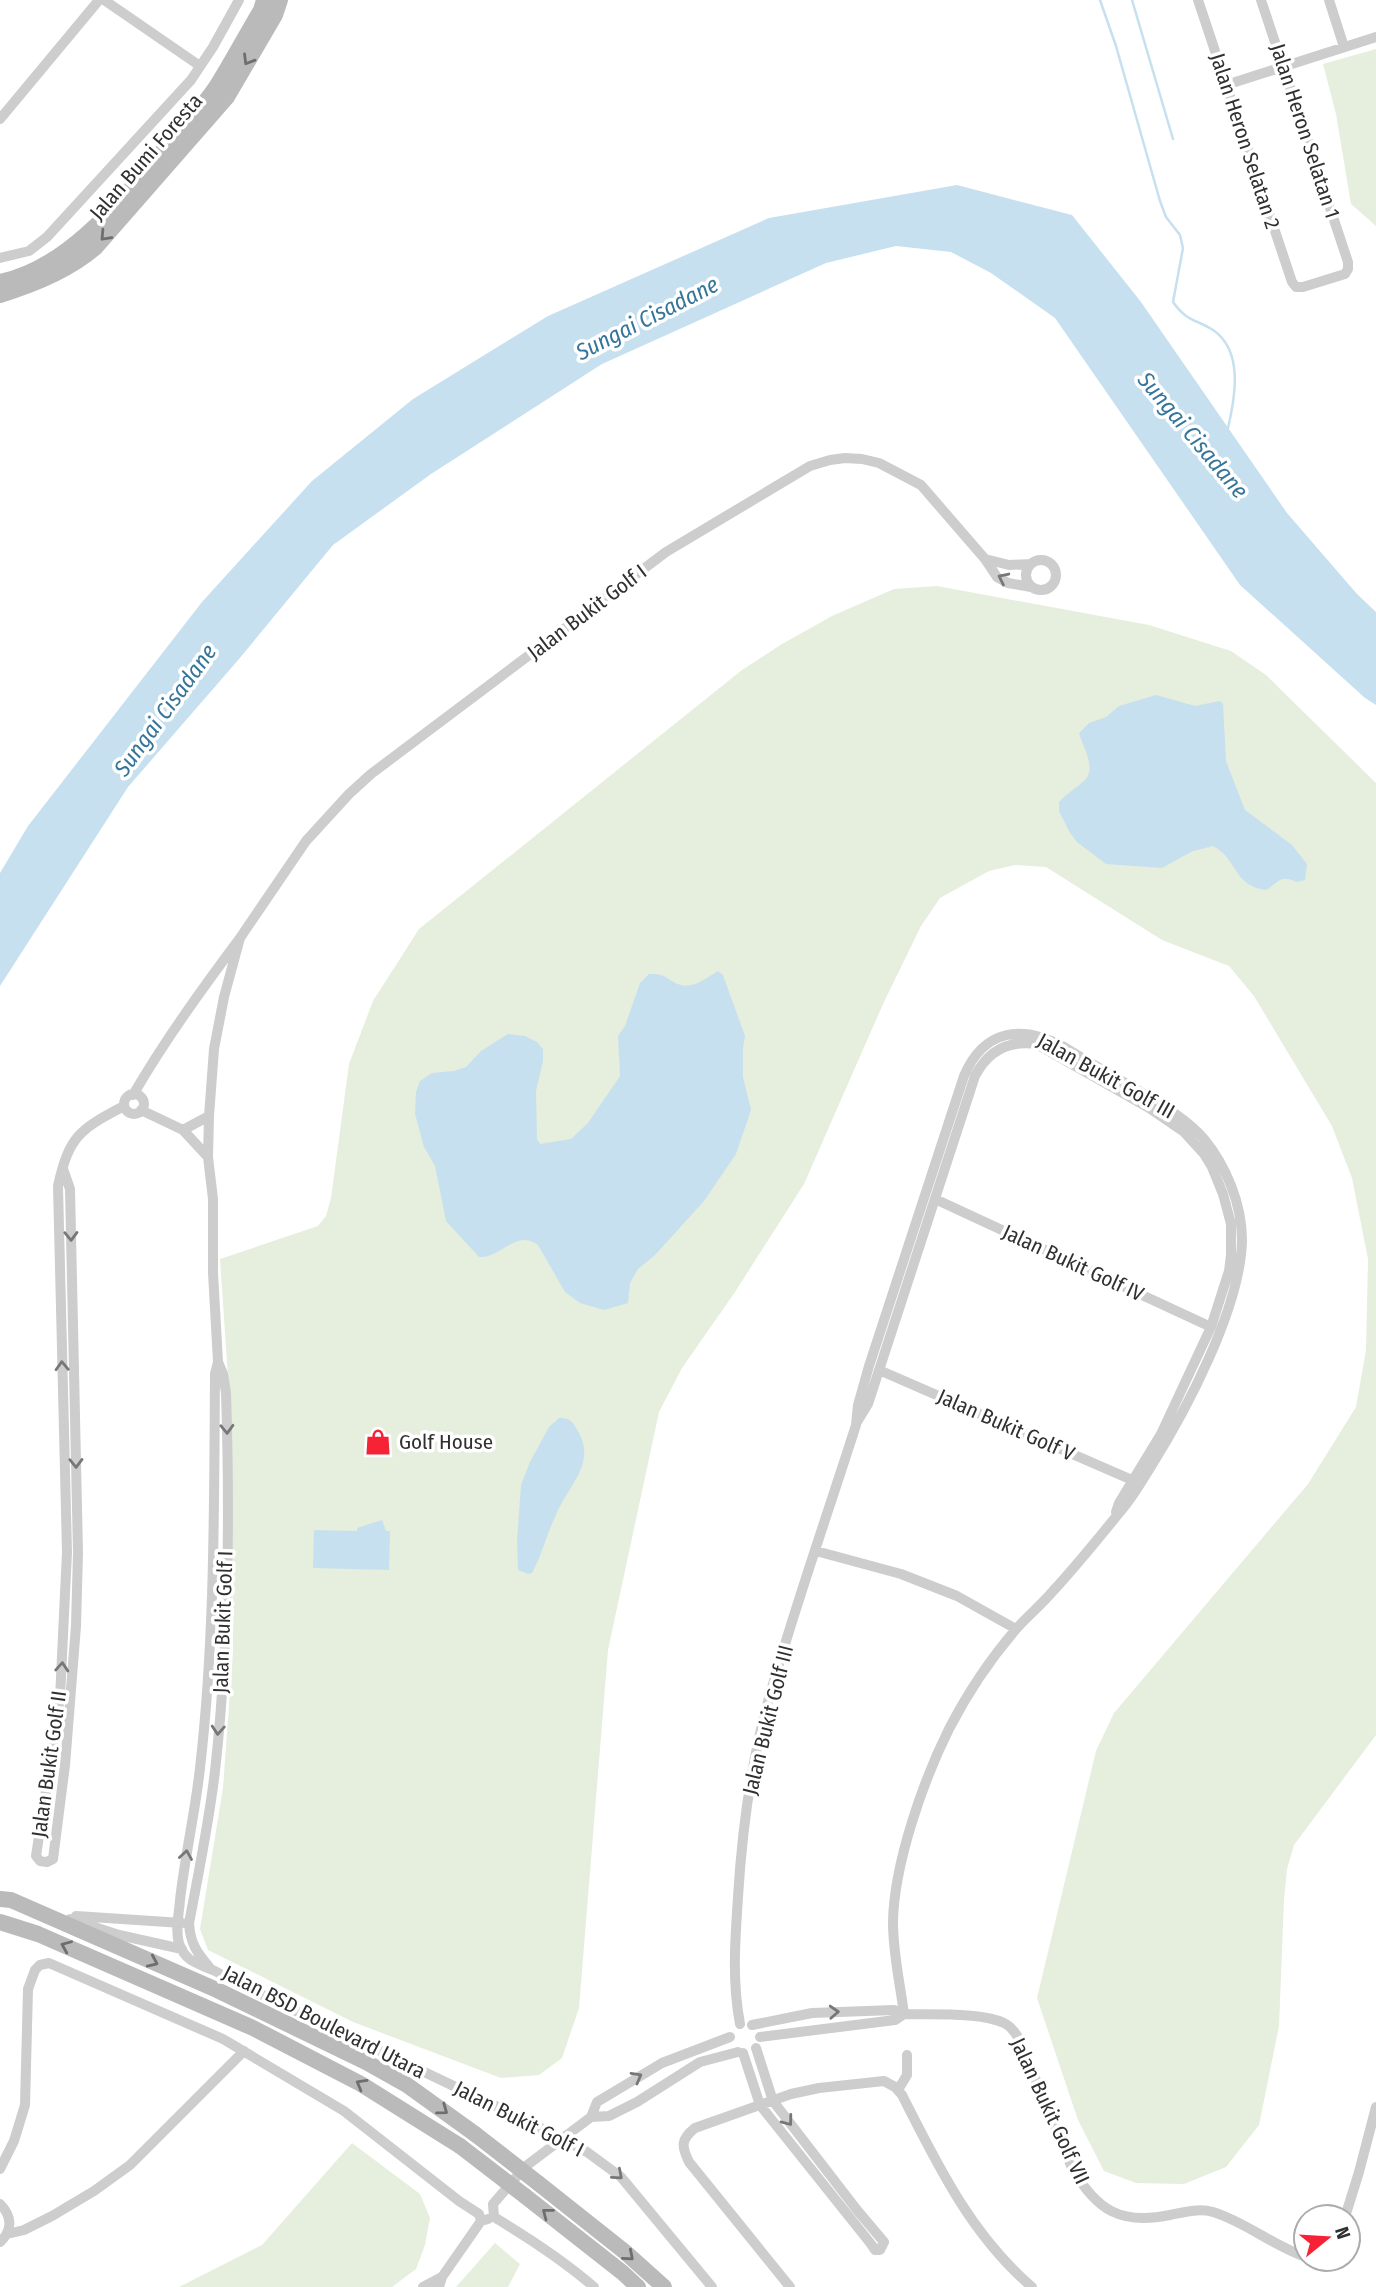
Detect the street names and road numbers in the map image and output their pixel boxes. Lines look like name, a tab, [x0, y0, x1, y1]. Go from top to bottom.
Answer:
street label: Jalan Heron Selatan 1	[1264, 40, 1346, 222]
street label: Jalan Heron Selatan 2	[1204, 50, 1286, 232]
street label: Jalan Bumi Foresta	[84, 88, 208, 226]
street label: Jalan Bukit Golf I	[522, 559, 652, 665]
street label: Jalan Bukit Golf III	[1033, 1027, 1179, 1125]
street label: Jalan Bukit Golf IV	[998, 1219, 1148, 1307]
street label: Jalan Bukit Golf V	[933, 1383, 1079, 1467]
street label: Jalan Bukit Golf I	[208, 1550, 238, 1694]
street label: Jalan Bukit Golf III	[737, 1642, 799, 1798]
street label: Jalan Bukit Golf II	[26, 1689, 72, 1839]
street label: Jalan BSD Boulevard Utara	[218, 1960, 430, 2084]
street label: Jalan Bukit Golf VII	[1005, 2034, 1095, 2188]
street label: Jalan Bukit Golf I	[450, 2075, 588, 2163]

